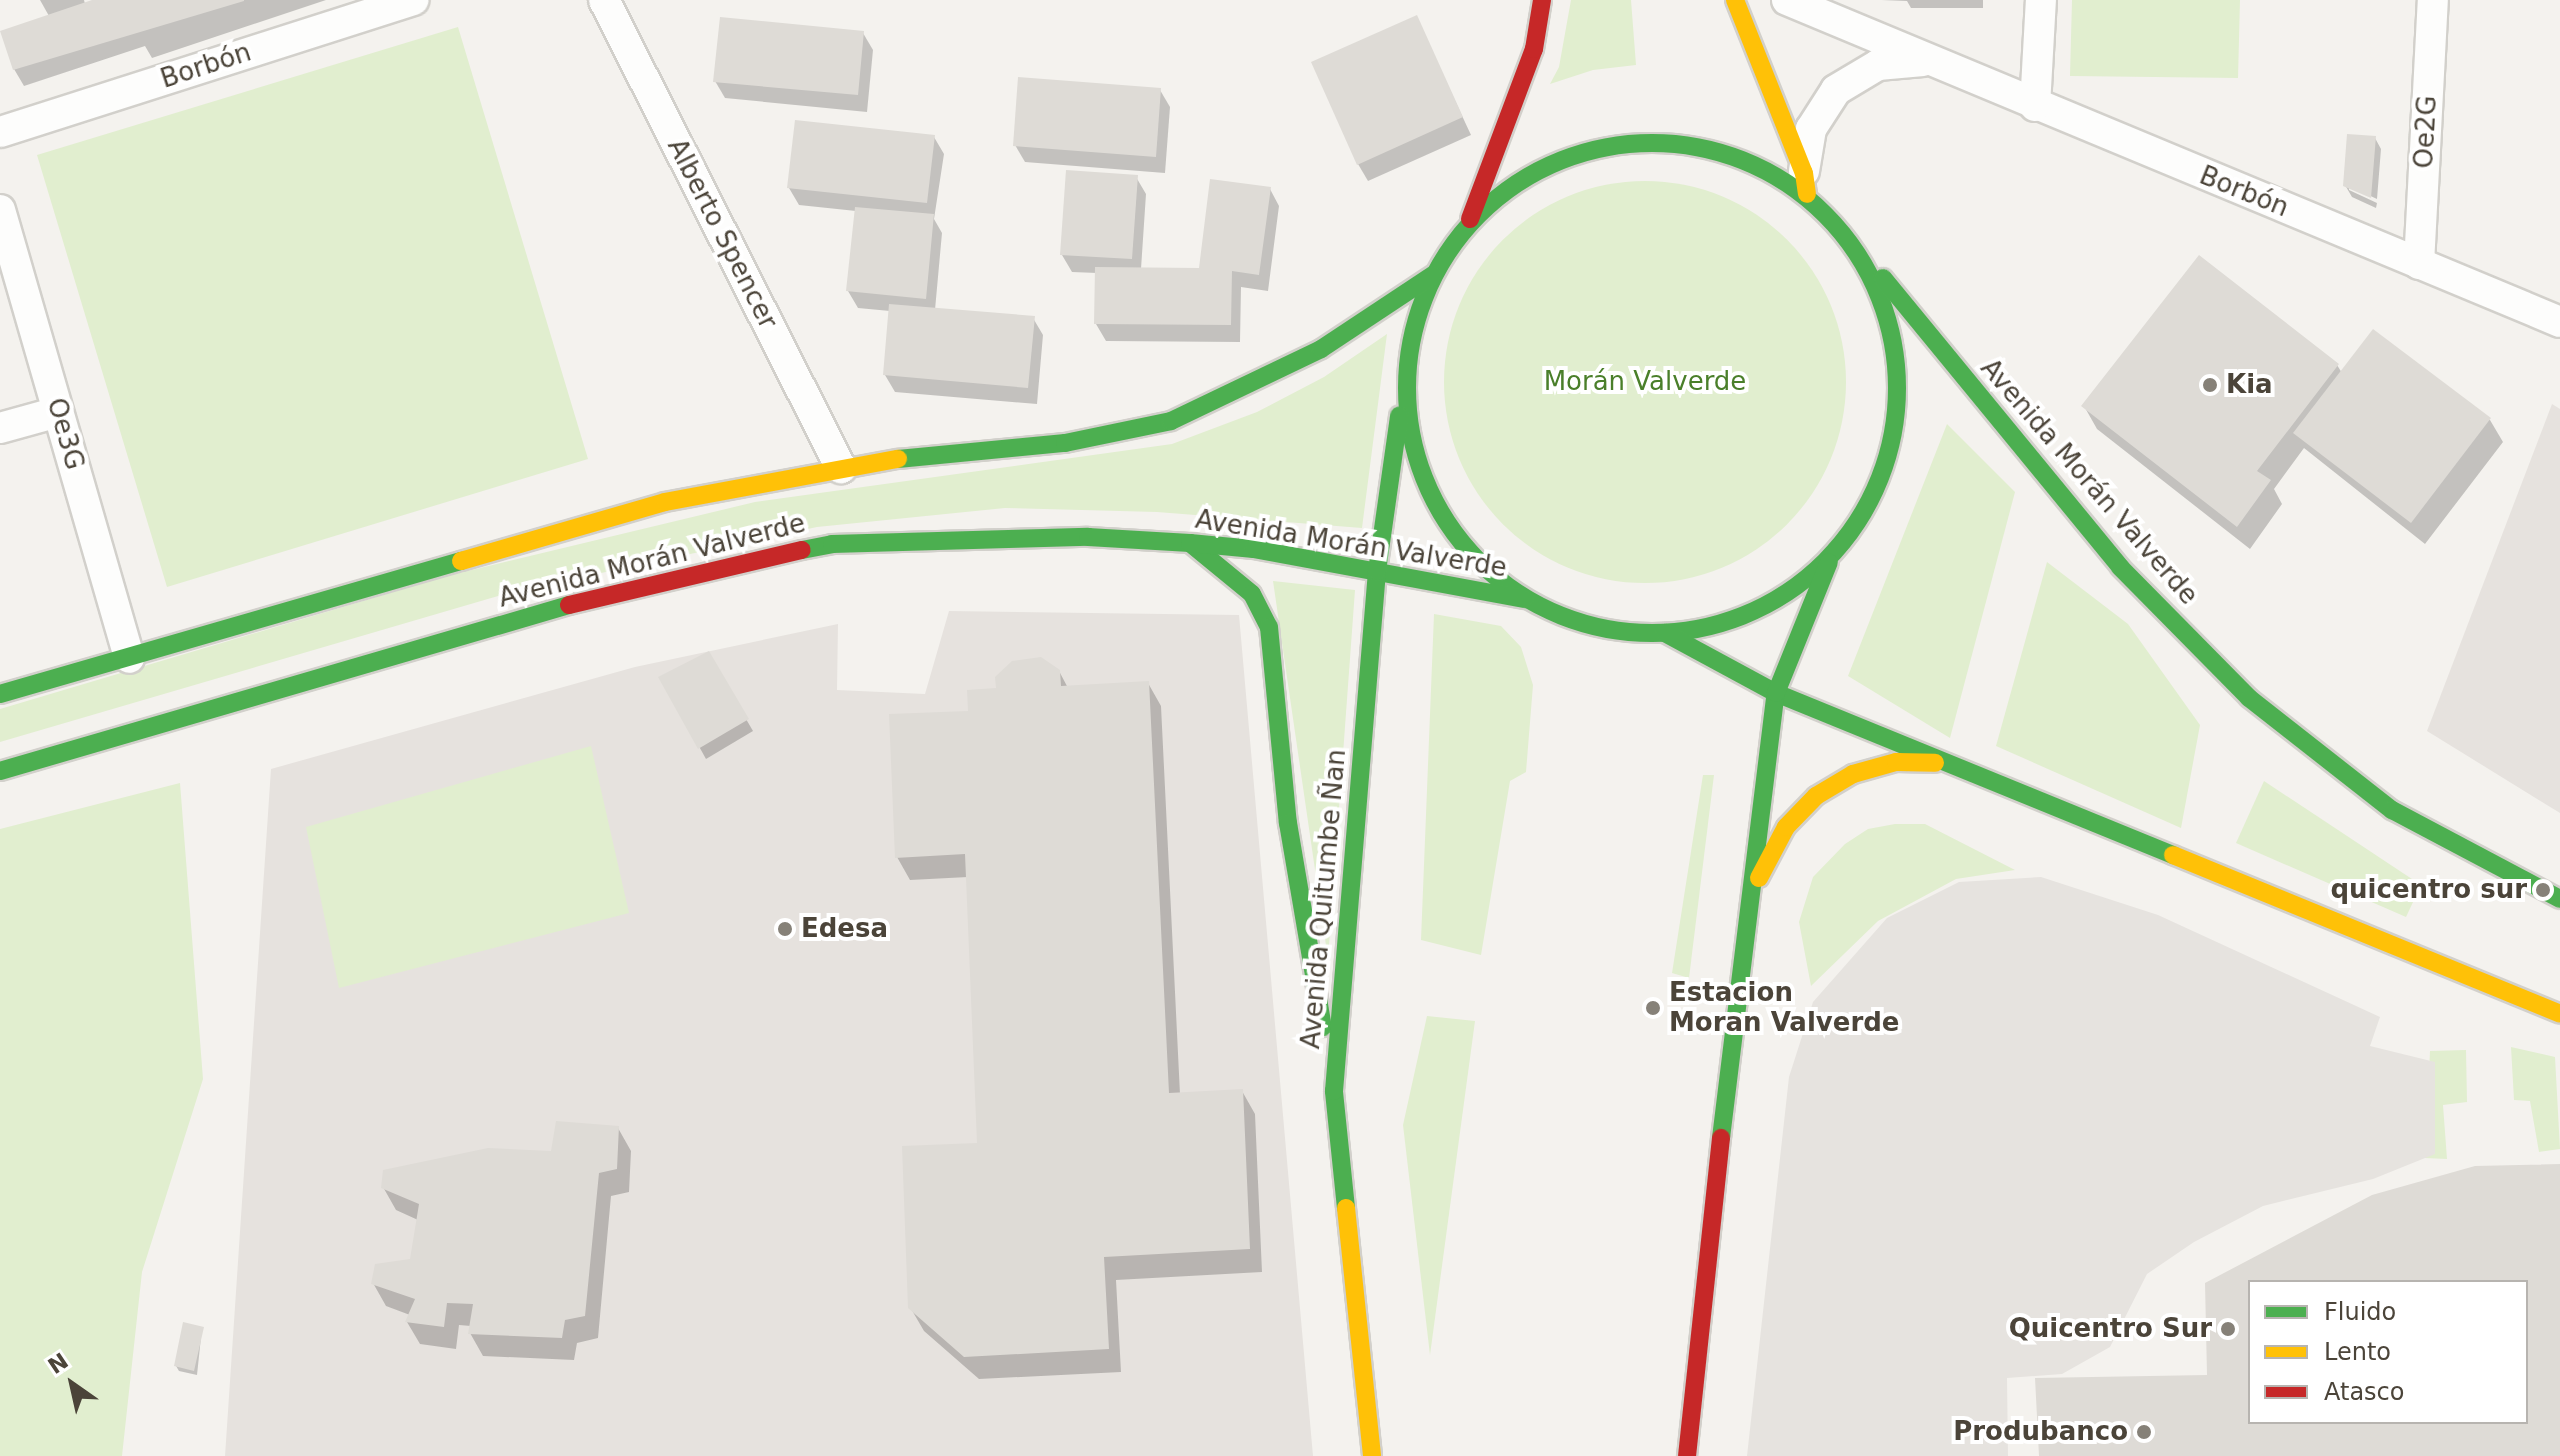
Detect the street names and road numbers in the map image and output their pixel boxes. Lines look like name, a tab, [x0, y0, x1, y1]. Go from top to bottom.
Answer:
street label: Borbón	[157, 37, 255, 95]
street label: Oe2G	[2409, 95, 2443, 169]
street label: Alberto Spencer	[661, 134, 783, 334]
street label: Borbón	[2195, 160, 2293, 224]
street label: Avenida Morán Valverde	[1974, 353, 2204, 611]
street label: Oe3G	[40, 395, 90, 473]
street label: Avenida Morán Valverde	[1193, 504, 1509, 584]
street label: Avenida Morán Valverde	[496, 508, 808, 614]
street label: Avenida Quitumbe Ñan	[1295, 748, 1353, 1050]

